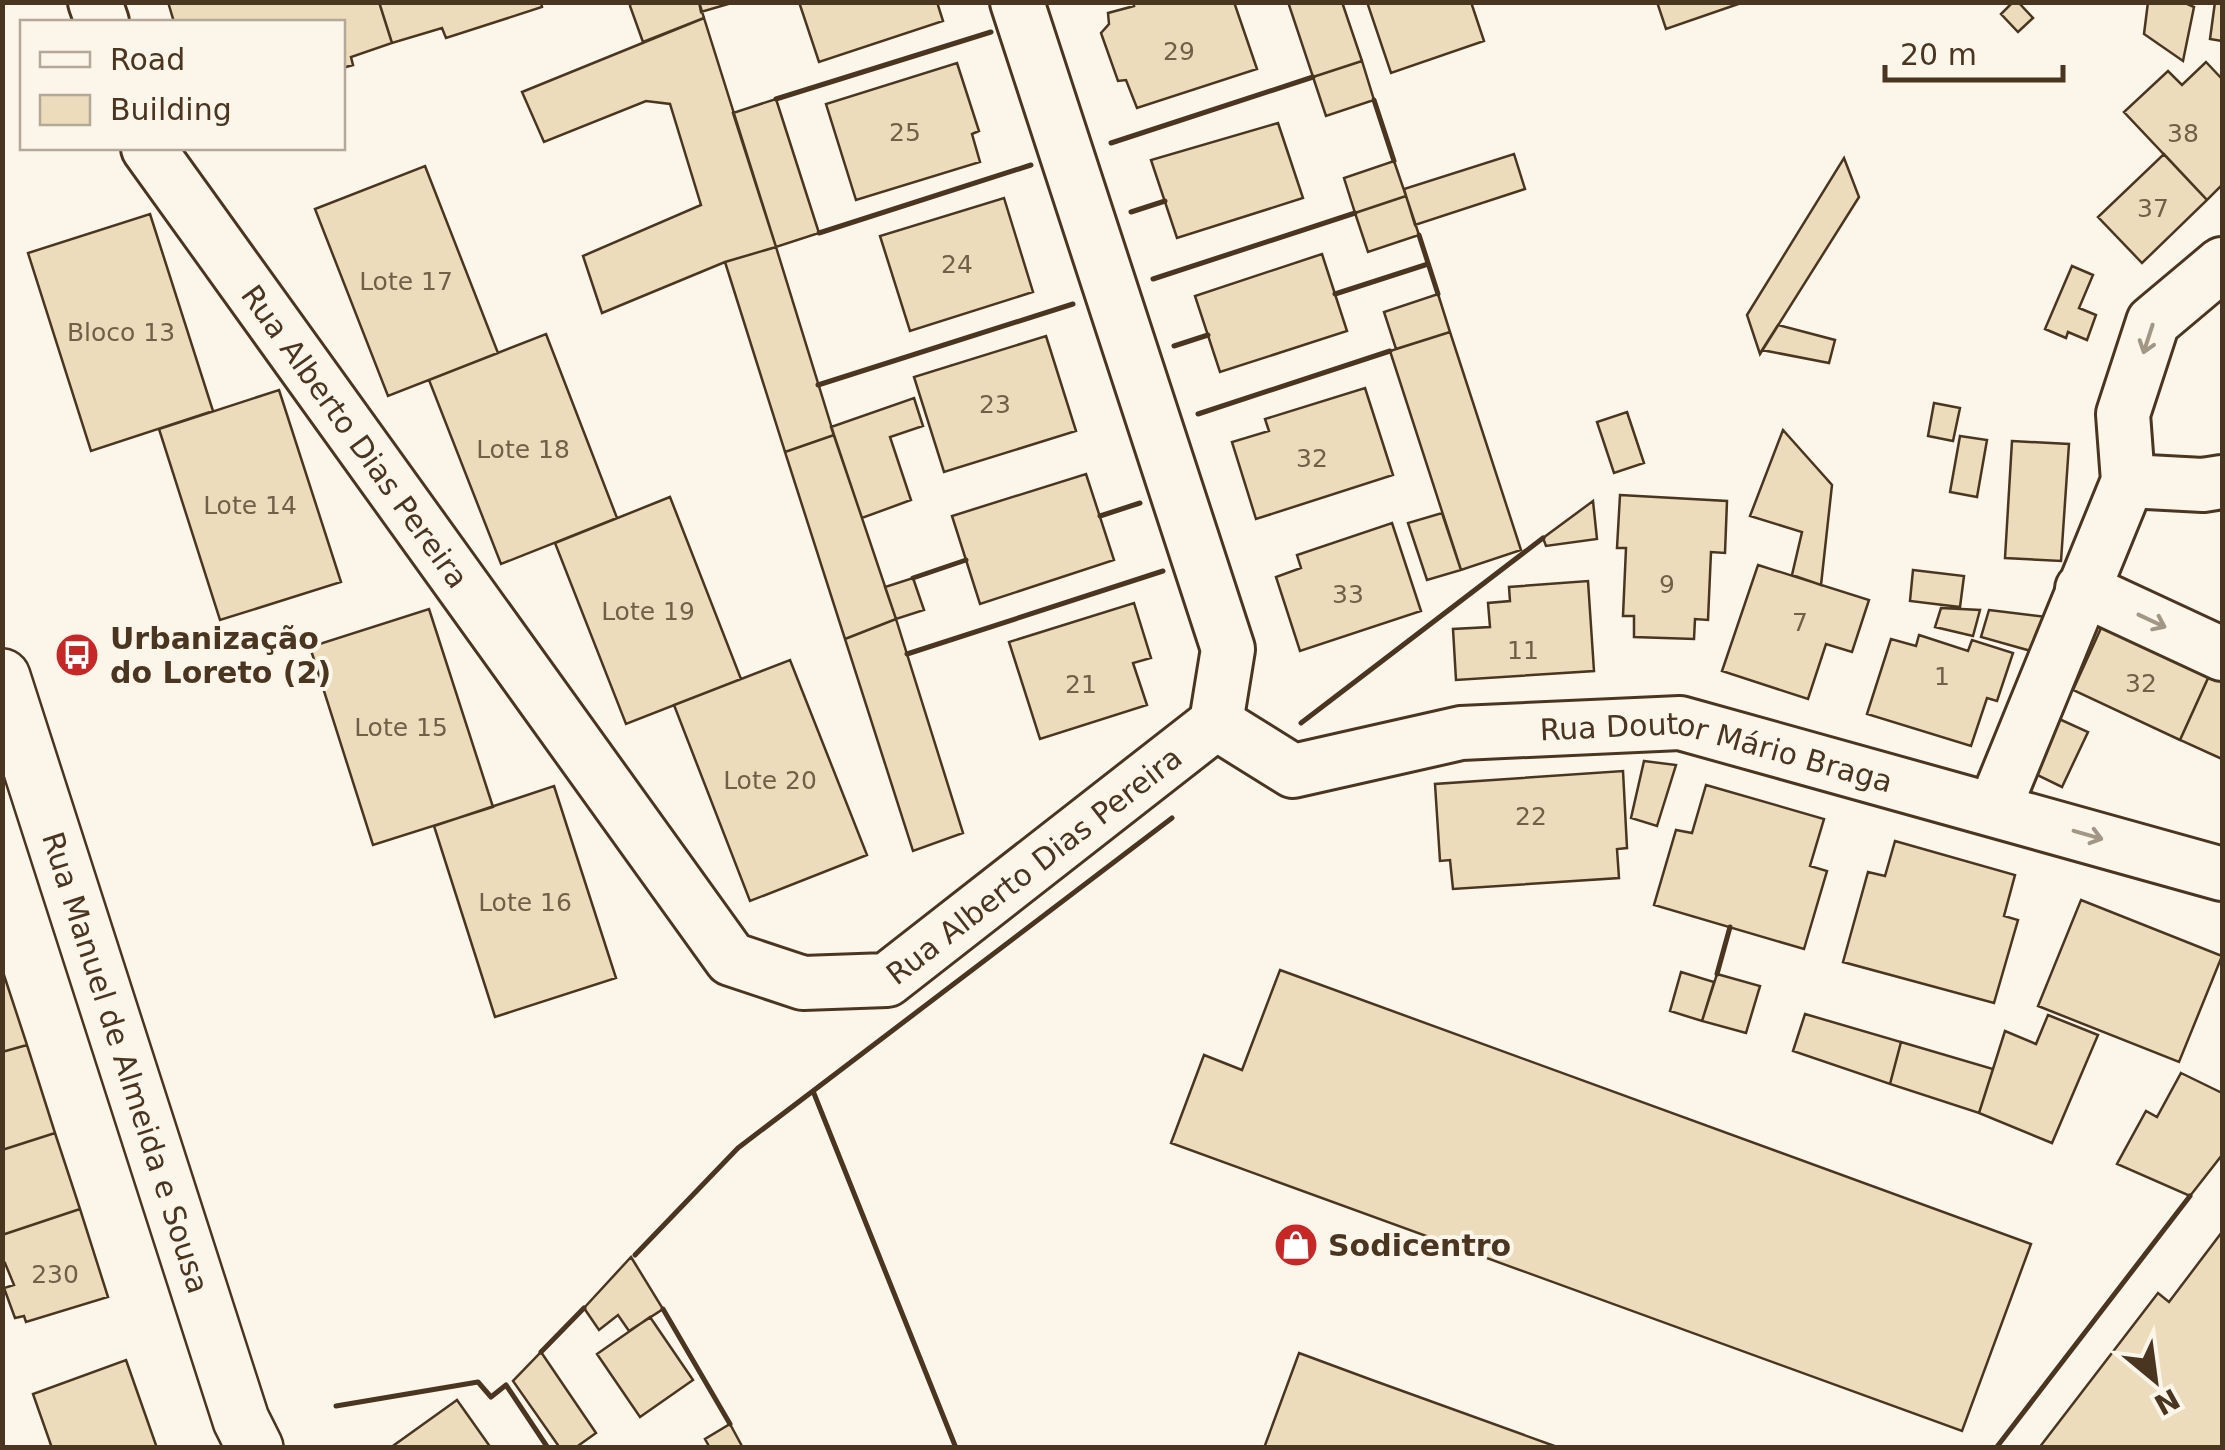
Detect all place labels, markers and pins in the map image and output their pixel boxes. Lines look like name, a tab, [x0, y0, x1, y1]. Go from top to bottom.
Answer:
place label: Urbanização do Loreto (2)	[110, 621, 331, 690]
bus stop icon: Urbanização do Loreto (2)	[54, 632, 100, 678]
shop icon: Sodicentro	[1273, 1222, 1319, 1268]
place label: Sodicentro	[1328, 1228, 1511, 1263]

